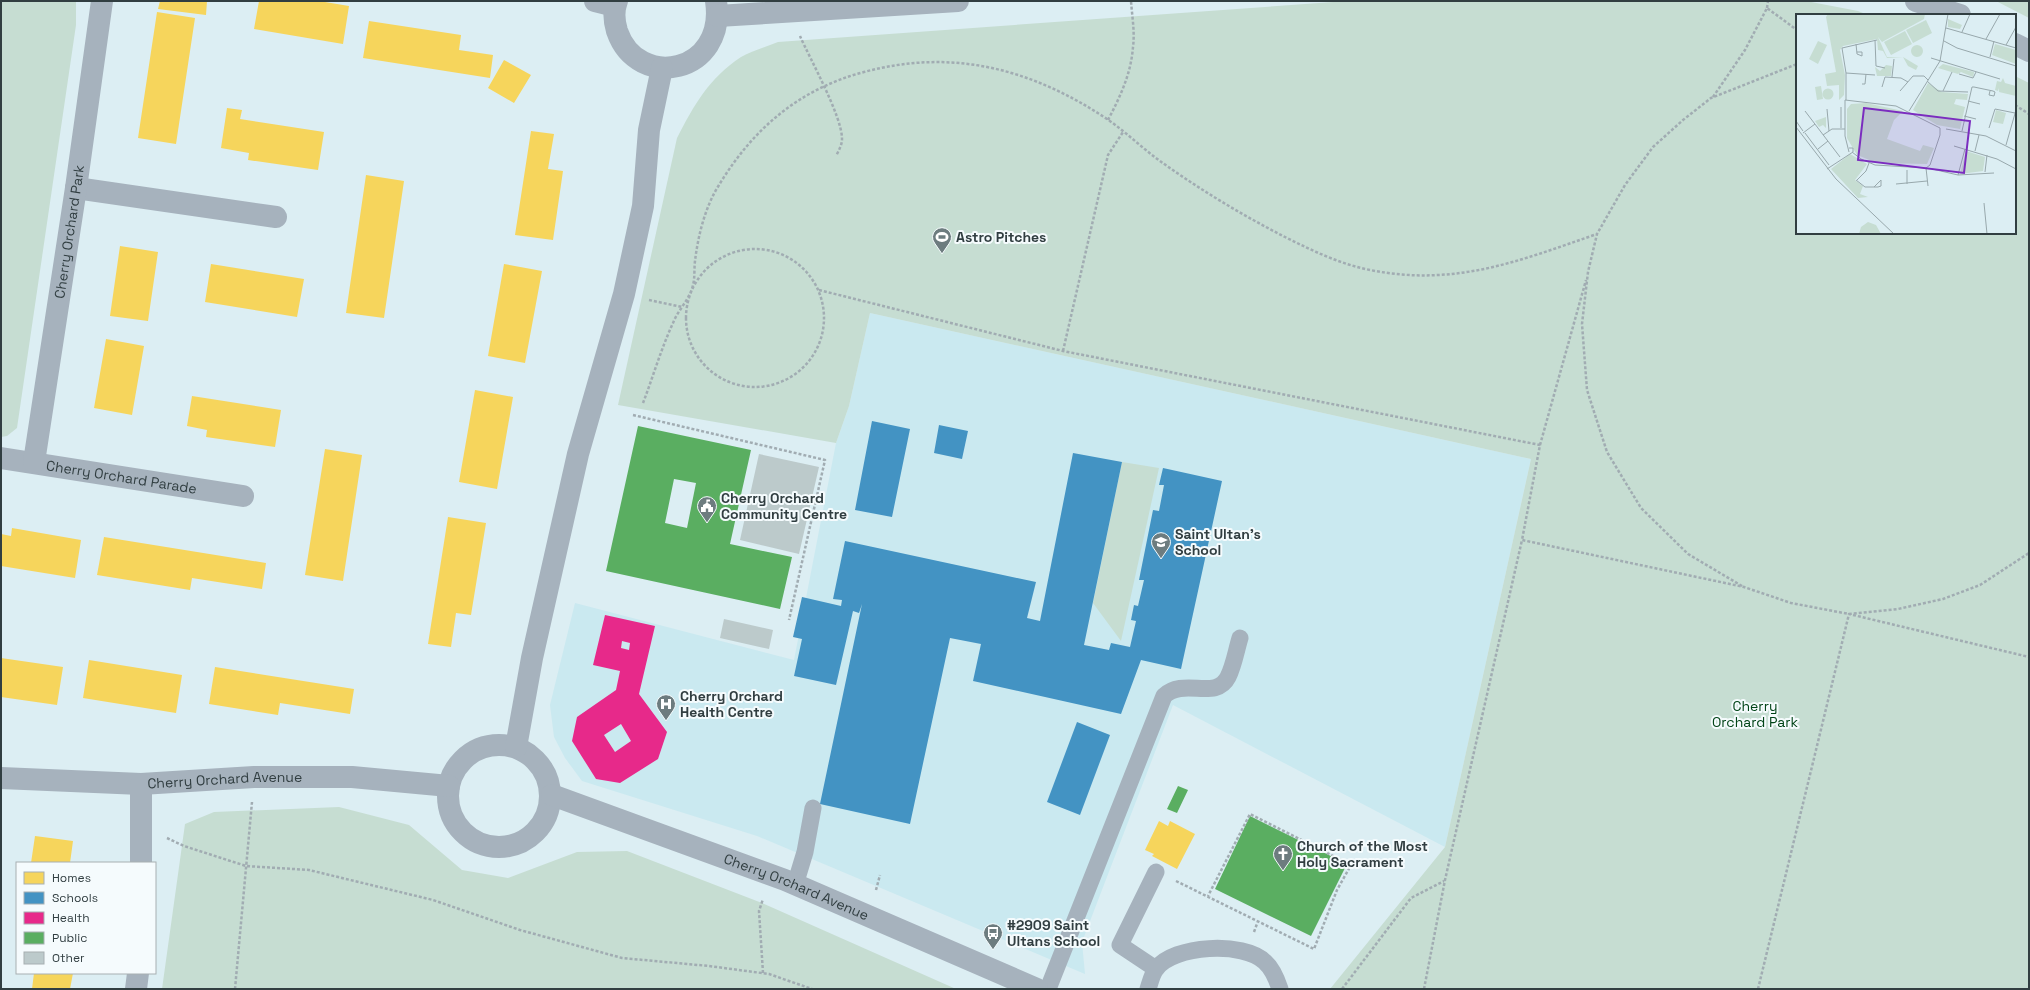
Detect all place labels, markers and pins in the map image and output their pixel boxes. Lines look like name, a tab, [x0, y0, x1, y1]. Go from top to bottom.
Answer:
sports icon: Astro Pitches	[931, 226, 953, 254]
place label: Astro Pitches	[956, 228, 1046, 246]
place label: Cherry Orchard Community Centre	[721, 489, 847, 523]
public building icon: Cherry Orchard Community Centre	[696, 495, 718, 523]
place label: Saint Ultan’s School	[1175, 525, 1261, 559]
school or university icon: Saint Ultan’s School	[1150, 531, 1172, 559]
place label: Cherry Orchard Health Centre	[680, 687, 783, 721]
hospital icon: Cherry Orchard Health Centre	[655, 693, 677, 721]
place label: Church of the Most Holy Sacrament	[1297, 837, 1428, 871]
church icon: Church of the Most Holy Sacrament	[1272, 843, 1294, 871]
place label: #2909 Saint Ultans School	[1007, 916, 1100, 950]
bus stop icon: #2909 Saint Ultans School	[982, 922, 1004, 950]

